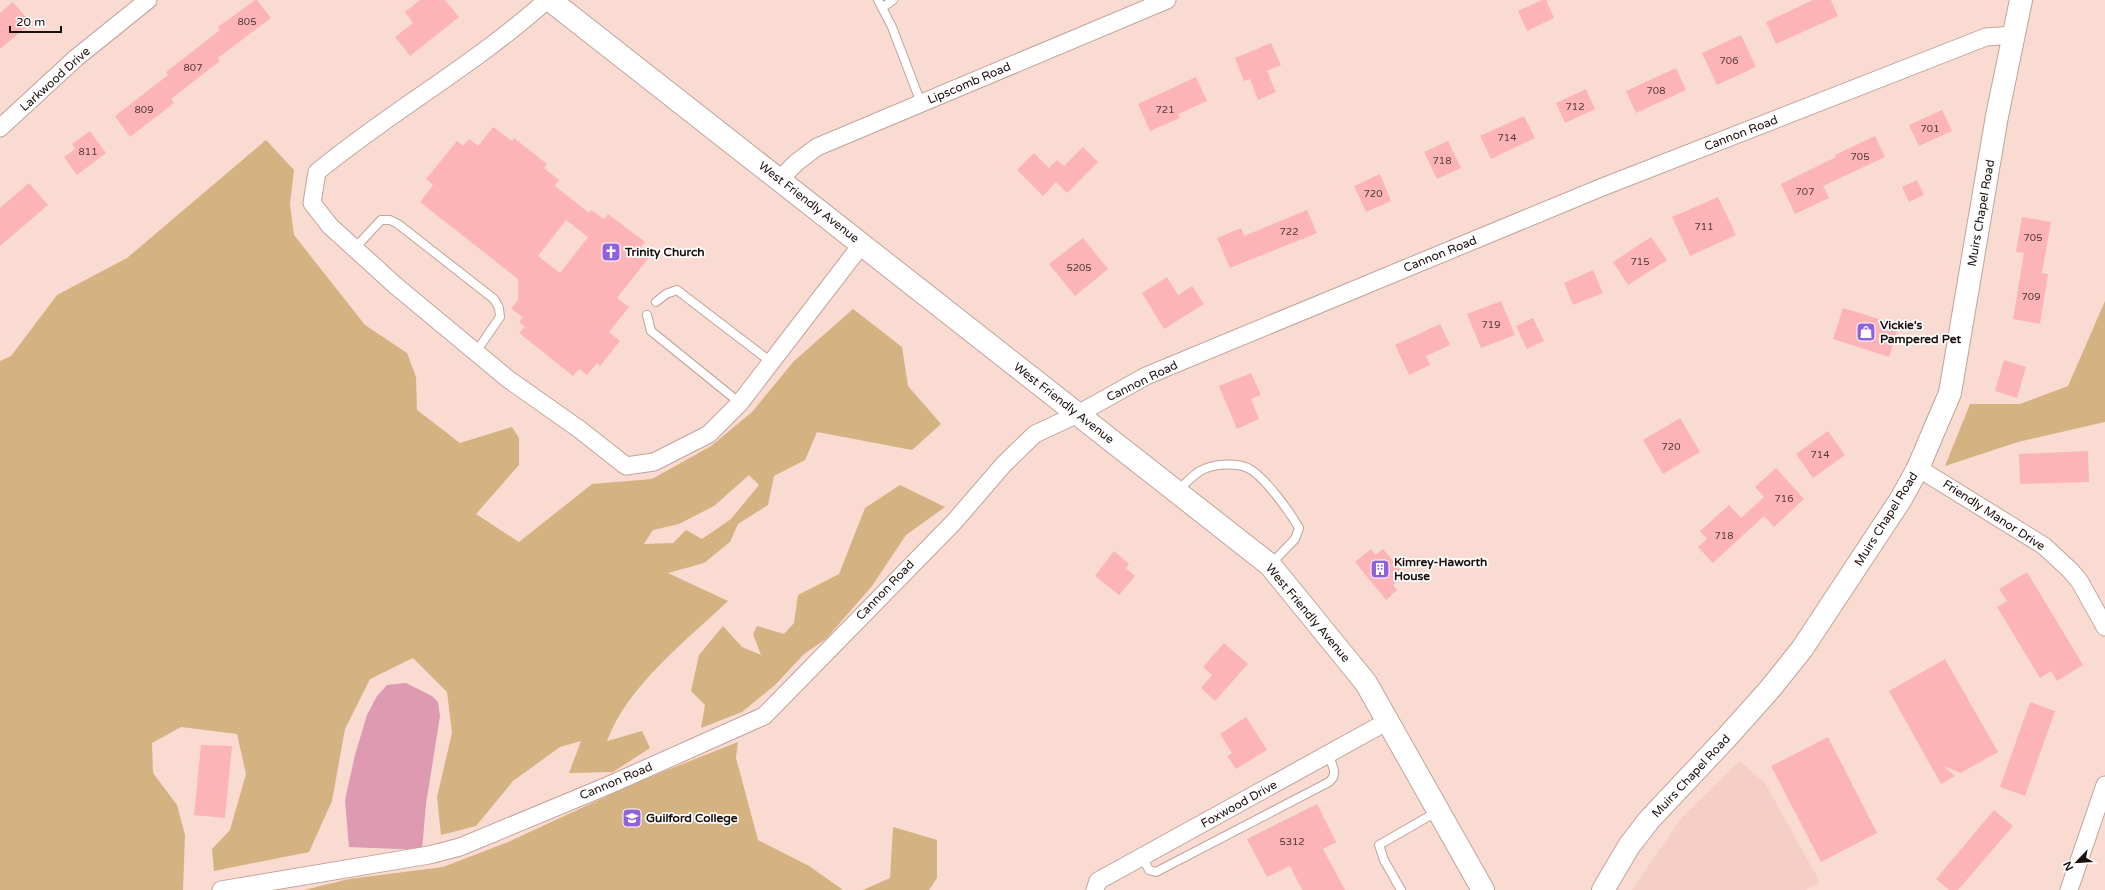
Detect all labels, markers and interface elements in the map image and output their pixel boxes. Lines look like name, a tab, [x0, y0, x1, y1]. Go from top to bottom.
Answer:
scale bar	[10, 8, 61, 34]
text: 20 m	[16, 15, 45, 29]
house number: 805	[238, 16, 256, 28]
street label: Larkwood Drive	[17, 44, 93, 114]
house number: 706	[1720, 55, 1738, 67]
street label: Lipscomb Road	[925, 59, 1013, 107]
house number: 807	[184, 62, 202, 74]
house number: 708	[1647, 85, 1665, 97]
house number: 712	[1566, 101, 1584, 113]
house number: 809	[135, 104, 153, 116]
house number: 721	[1156, 104, 1174, 116]
street label: Cannon Road	[1702, 113, 1780, 153]
house number: 701	[1921, 123, 1939, 135]
house number: 714	[1498, 132, 1516, 144]
house number: 811	[79, 146, 97, 158]
house number: 705	[1851, 151, 1869, 163]
house number: 718	[1433, 155, 1451, 167]
street label: West Friendly Avenue	[756, 158, 862, 246]
street label: Muirs Chapel Road	[1965, 158, 1997, 268]
house number: 707	[1796, 186, 1814, 198]
house number: 720	[1364, 188, 1382, 200]
house number: 711	[1695, 221, 1713, 233]
house number: 722	[1280, 226, 1298, 238]
house number: 705	[2024, 232, 2042, 244]
street label: Cannon Road	[1401, 233, 1479, 275]
church icon: Trinity Church	[600, 241, 622, 263]
place label: Trinity Church	[624, 245, 705, 260]
house number: 715	[1631, 256, 1649, 268]
house number: 5205	[1066, 262, 1092, 274]
house number: 709	[2022, 291, 2040, 303]
place label: Vickie's Pampered Pet	[1880, 318, 1961, 347]
house number: 719	[1482, 319, 1500, 331]
shop icon: Vickie's Pampered Pet	[1855, 321, 1877, 343]
street label: Cannon Road	[1104, 358, 1180, 404]
street label: West Friendly Avenue	[1011, 359, 1117, 447]
house number: 720	[1662, 441, 1680, 453]
house number: 714	[1811, 449, 1829, 461]
street label: Muirs Chapel Road	[1851, 469, 1921, 569]
street label: Friendly Manor Drive	[1940, 477, 2048, 553]
house number: 716	[1775, 493, 1793, 505]
house number: 718	[1715, 530, 1733, 542]
place label: Kimrey-Haworth House	[1394, 555, 1487, 583]
street label: Cannon Road	[853, 557, 917, 623]
building icon: Kimrey-Haworth House	[1369, 558, 1391, 580]
street label: West Friendly Avenue	[1263, 561, 1353, 665]
street label: Muirs Chapel Road	[1649, 732, 1733, 820]
street label: Cannon Road	[578, 759, 654, 803]
street label: Foxwood Drive	[1198, 777, 1280, 831]
school or university icon: Guilford College	[621, 807, 643, 829]
place label: Guilford College	[646, 811, 738, 826]
house number: 5312	[1279, 836, 1305, 848]
north arrow	[2057, 842, 2097, 882]
text: N	[2061, 859, 2076, 873]

